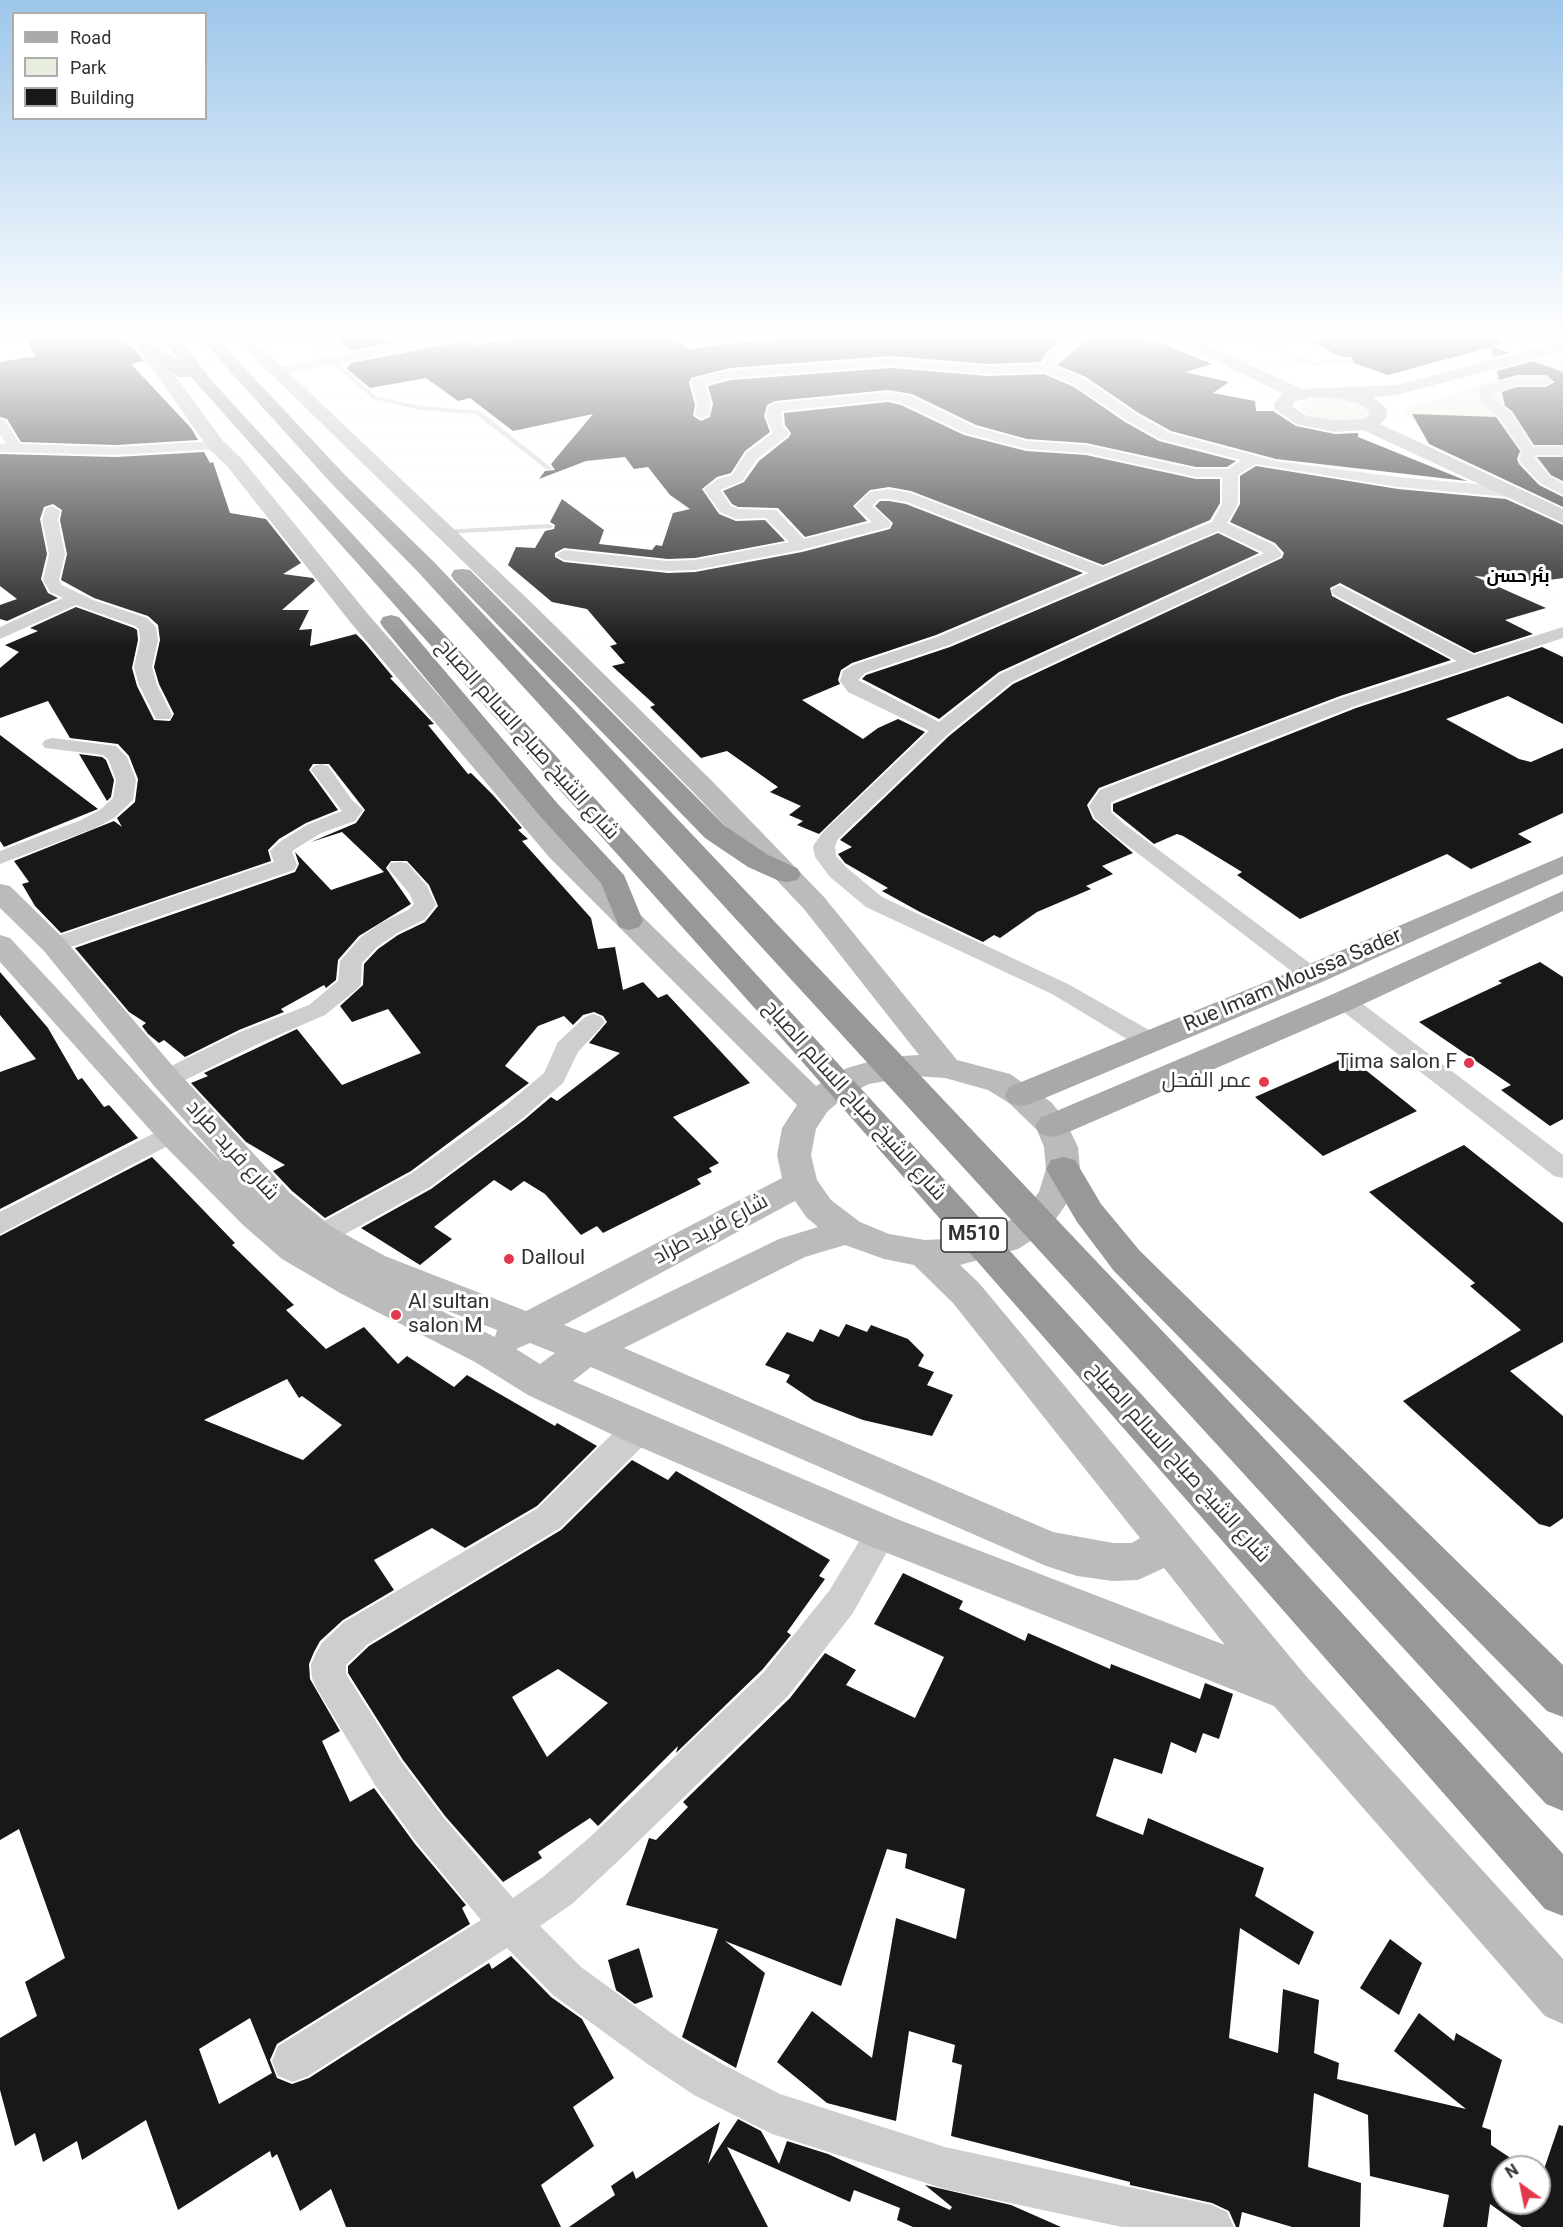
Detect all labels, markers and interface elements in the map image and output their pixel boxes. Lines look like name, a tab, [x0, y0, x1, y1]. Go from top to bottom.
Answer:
legend	[12, 12, 207, 120]
text: Road	[70, 27, 111, 48]
text: Park	[70, 57, 106, 78]
text: Building	[70, 87, 134, 108]
district label: بئر حسن	[1486, 566, 1550, 588]
street label: شارع الشيخ صباح السالم الصباح	[430, 634, 624, 846]
street label: Rue Imam Moussa Sader	[1180, 924, 1406, 1038]
street label: شارع الشيخ صباح السالم الصباح	[757, 995, 951, 1207]
place label: Tima salon F	[1337, 1050, 1457, 1076]
marker: Tima salon F	[1462, 1056, 1476, 1070]
place label: عمر الفحل	[1162, 1069, 1252, 1095]
marker: عمر الفحل	[1257, 1075, 1271, 1089]
street label: شارع فريد طراد	[180, 1096, 284, 1206]
street label: شارع فريد طراد	[649, 1189, 773, 1271]
road number: M510	[941, 1218, 1007, 1252]
place label: Dalloul	[521, 1246, 585, 1272]
marker: Dalloul	[502, 1252, 516, 1266]
place label: Al sultan salon M	[408, 1290, 489, 1340]
marker: Al sultan salon M	[389, 1308, 403, 1322]
street label: شارع الشيخ صباح السالم الصباح	[1081, 1357, 1275, 1569]
north arrow	[1491, 2155, 1551, 2215]
text: N	[1502, 2160, 1522, 2182]

